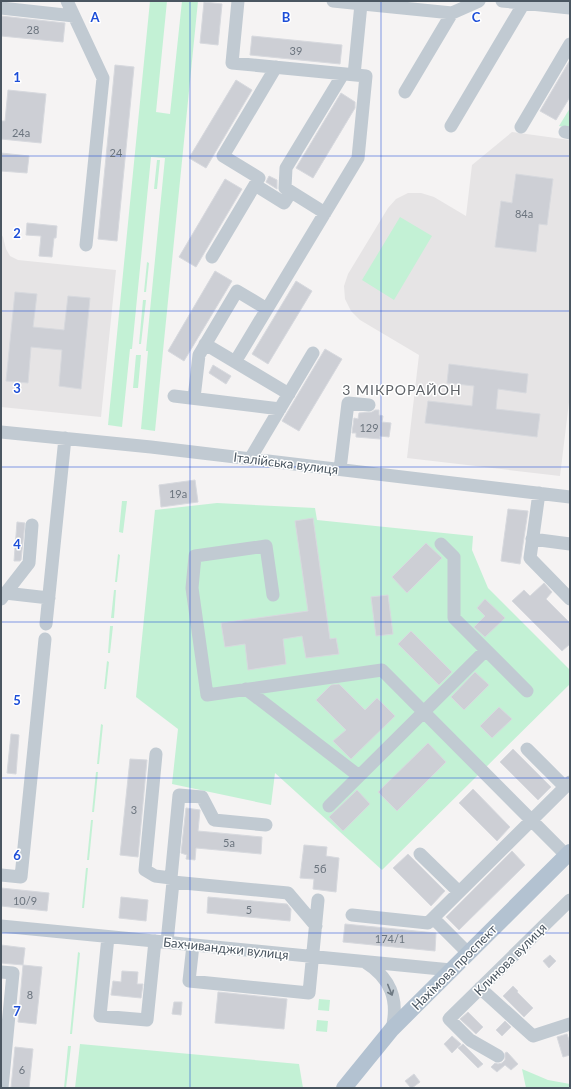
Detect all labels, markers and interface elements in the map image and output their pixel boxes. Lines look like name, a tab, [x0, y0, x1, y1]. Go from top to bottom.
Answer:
text: A	[89, 9, 100, 25]
text: B	[282, 9, 291, 25]
text: C	[472, 9, 481, 25]
house number: 28	[27, 23, 39, 36]
house number: 39	[290, 44, 302, 57]
text: 1	[13, 69, 21, 85]
house number: 24а	[12, 126, 30, 139]
house number: 24	[110, 146, 123, 159]
house number: 84а	[515, 207, 533, 220]
text: 2	[13, 225, 21, 241]
text: 3	[13, 380, 21, 396]
district label: 3 МІКРОРАЙОН	[342, 381, 462, 398]
house number: 129	[359, 421, 379, 434]
street label: Італійська вулиця	[233, 449, 339, 477]
house number: 19а	[169, 487, 187, 500]
text: 4	[13, 536, 21, 552]
text: 5	[13, 692, 21, 708]
house number: 3	[131, 803, 137, 816]
house number: 5а	[223, 836, 235, 849]
text: 6	[13, 847, 21, 863]
house number: 5б	[314, 862, 326, 875]
house number: 10/9	[13, 894, 37, 907]
house number: 5	[246, 903, 252, 916]
street label: Клинова вулиця	[470, 919, 550, 999]
street label: Нахімова проспект	[408, 921, 500, 1013]
house number: 174/1	[375, 932, 405, 945]
street label: Бахчиванджи вулиця	[162, 933, 290, 963]
one-way arrow	[387, 984, 395, 996]
house number: 8	[27, 988, 33, 1001]
text: 7	[13, 1003, 21, 1019]
house number: 6	[19, 1063, 25, 1076]

